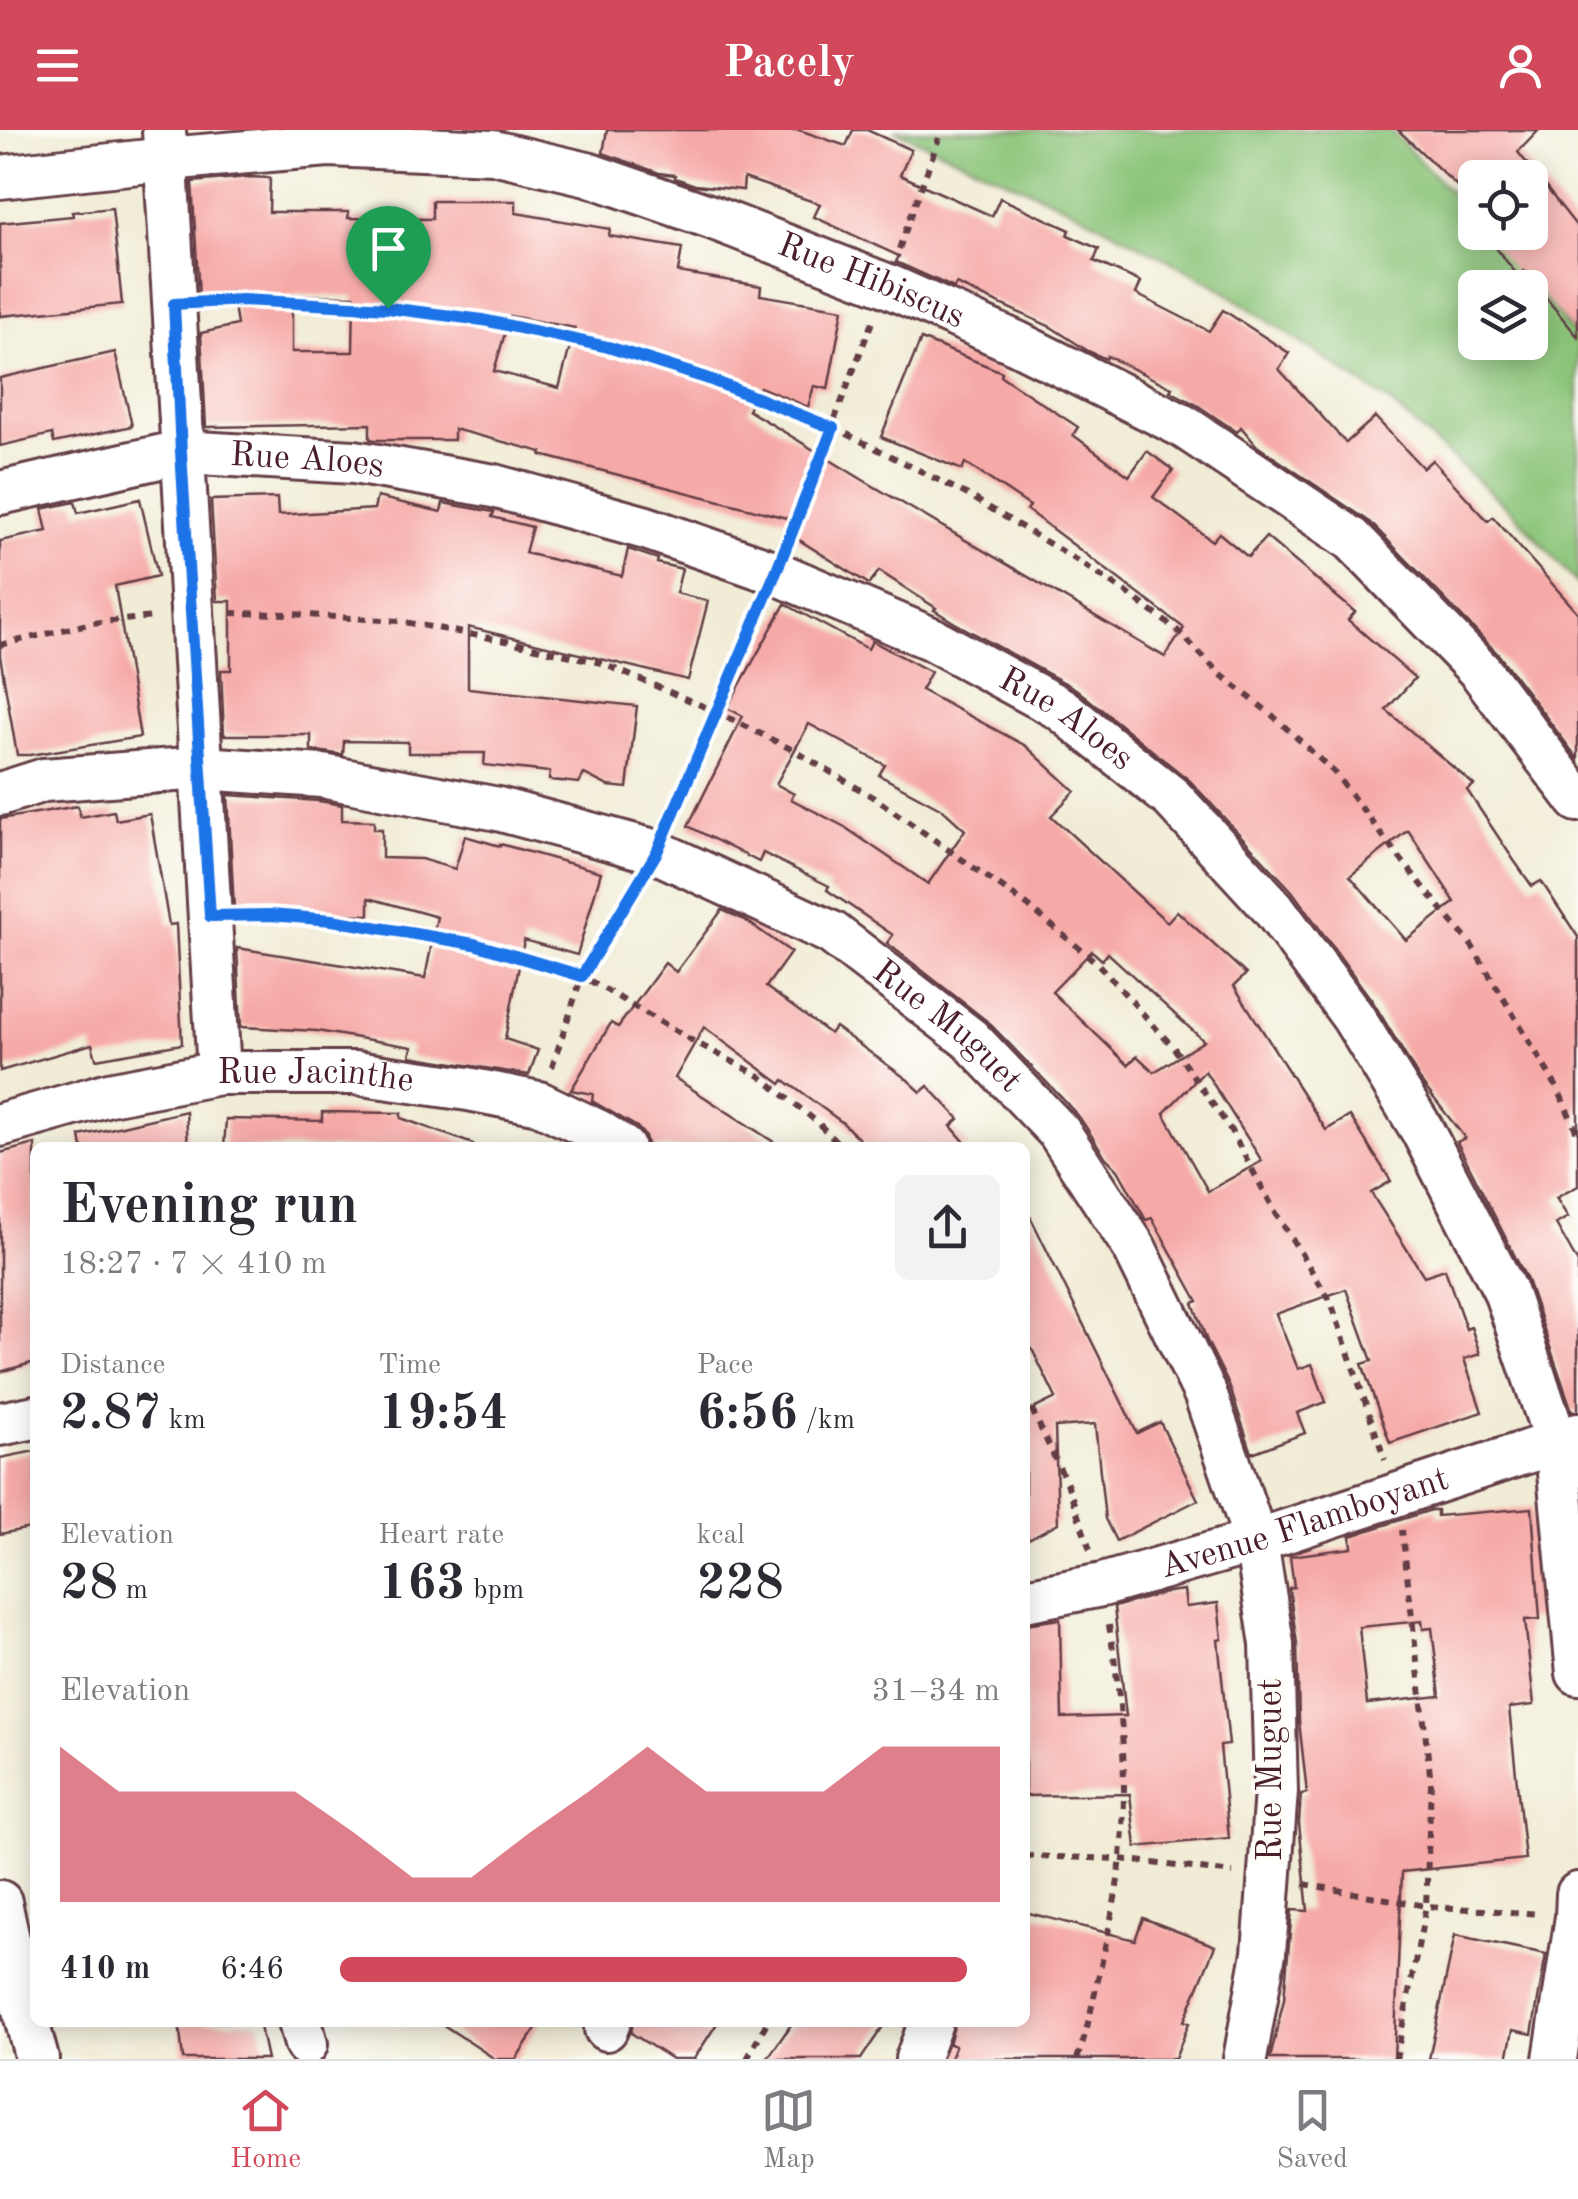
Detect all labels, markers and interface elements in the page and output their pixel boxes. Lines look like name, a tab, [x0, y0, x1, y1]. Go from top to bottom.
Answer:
icon: menu	[30, 38, 85, 93]
icon: person	[1493, 38, 1548, 93]
text: Pacely	[723, 42, 855, 87]
map controls	[1458, 160, 1548, 360]
button: locate	[1458, 160, 1548, 250]
pin	[346, 206, 431, 309]
icon: arrive	[361, 221, 416, 276]
street label: Rue Hibiscus	[773, 227, 970, 335]
button: layers	[1458, 270, 1548, 360]
street label: Rue Aloes	[229, 437, 387, 484]
street label: Rue Aloes	[993, 661, 1140, 777]
street label: Rue Muguet	[866, 954, 1029, 1099]
street label: Rue Jacinthe	[217, 1055, 416, 1099]
button: share	[895, 1175, 1000, 1280]
text: Evening run	[60, 1180, 358, 1235]
text: 18:27 · 7 × 410 m	[60, 1249, 327, 1281]
text: Distance	[60, 1352, 165, 1380]
text: Time	[378, 1352, 441, 1380]
text: Pace	[697, 1352, 753, 1380]
text: 2.87	[60, 1390, 161, 1440]
text: 19:54	[378, 1390, 508, 1440]
text: 6:56	[697, 1390, 798, 1440]
text: km	[161, 1407, 206, 1435]
text: /km	[798, 1407, 855, 1435]
street label: Avenue Flamboyant	[1156, 1461, 1453, 1585]
text: Elevation	[60, 1522, 174, 1550]
text: Heart rate	[378, 1522, 504, 1550]
text: kcal	[697, 1522, 745, 1550]
text: 28	[60, 1560, 118, 1610]
text: 163	[378, 1560, 465, 1610]
text: 228	[697, 1560, 784, 1610]
text: m	[118, 1577, 148, 1605]
text: bpm	[465, 1577, 524, 1605]
text: Elevation	[60, 1676, 190, 1708]
text: 31–34 m	[872, 1676, 1000, 1708]
street label: Rue Muguet	[1254, 1678, 1289, 1862]
text: 410 m	[60, 1954, 150, 1986]
text: 6:46	[220, 1954, 285, 1986]
tab: Home	[230, 2083, 301, 2178]
tab: Map	[761, 2083, 816, 2178]
tab: Saved	[1277, 2083, 1348, 2178]

